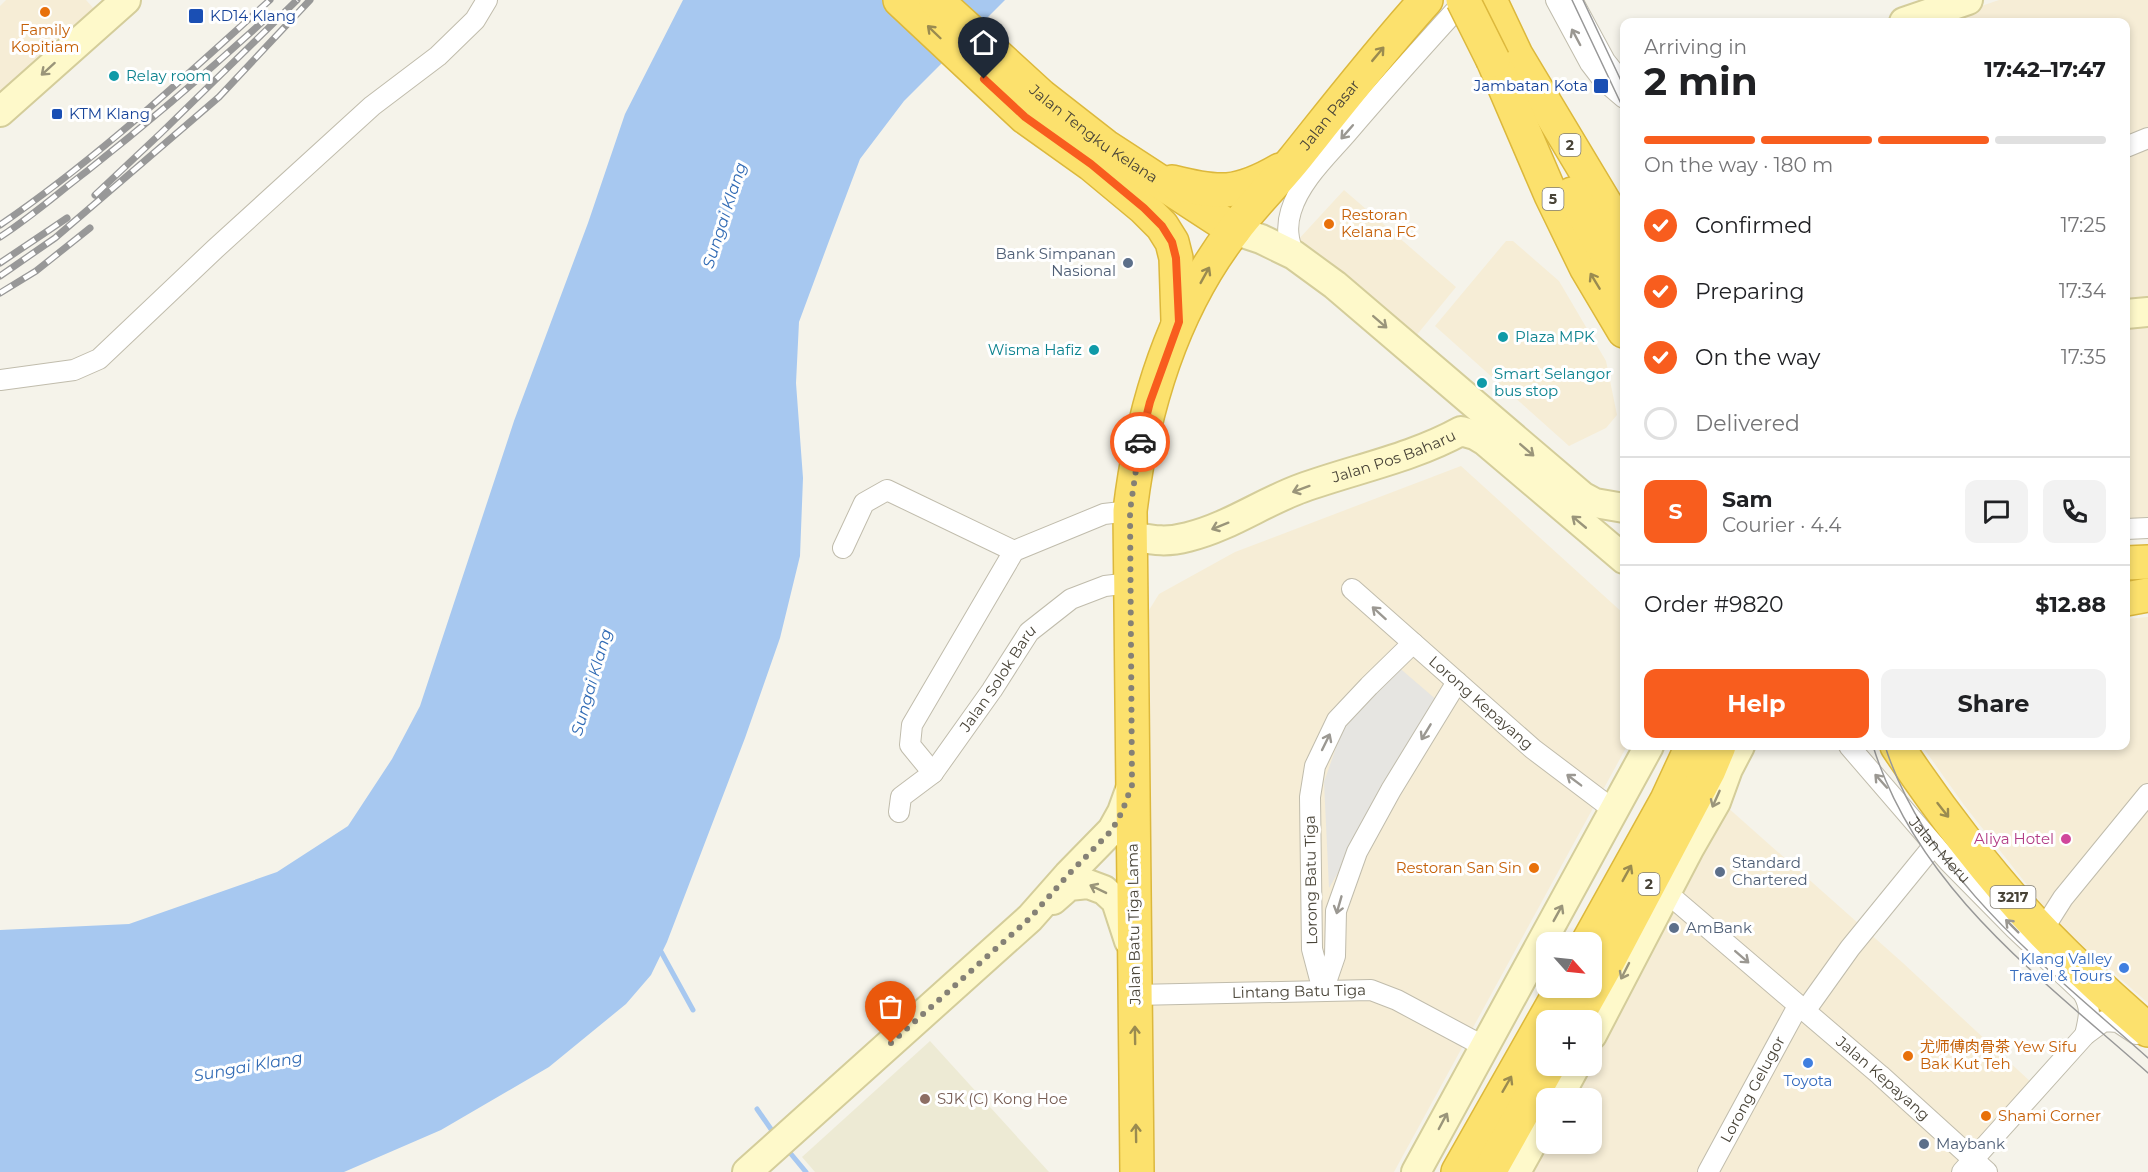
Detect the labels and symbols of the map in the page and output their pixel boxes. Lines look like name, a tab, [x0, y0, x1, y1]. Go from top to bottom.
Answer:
marker: Family Kopitiam	[38, 5, 52, 19]
place label: KD14 Klang	[210, 6, 296, 25]
marker: KD14 Klang	[187, 7, 205, 25]
pin	[958, 17, 1009, 79]
place label: Family Kopitiam	[11, 20, 79, 56]
one-way arrow	[926, 25, 941, 40]
one-way arrow	[1570, 28, 1581, 46]
one-way arrow	[1371, 47, 1384, 63]
one-way arrow	[41, 62, 56, 76]
place label: Relay room	[126, 66, 211, 85]
marker: Relay room	[107, 69, 121, 83]
street label: Jalan Pasar	[1295, 76, 1363, 154]
place label: Jambatan Kota	[1473, 76, 1588, 95]
marker: Jambatan Kota	[1592, 77, 1610, 95]
street label: Jalan Tengku Kelana	[1025, 79, 1161, 187]
place label: KTM Klang	[69, 104, 150, 123]
marker: KTM Klang	[50, 107, 64, 121]
one-way arrow	[1341, 124, 1354, 140]
road number: 2	[1560, 134, 1580, 156]
water label: Sungai Klang	[698, 160, 751, 270]
road number: 5	[1542, 188, 1564, 210]
place label: Restoran Kelana FC	[1341, 205, 1417, 241]
marker: Restoran Kelana FC	[1322, 217, 1336, 231]
place label: Bank Simpanan Nasional	[996, 244, 1116, 280]
marker: Bank Simpanan Nasional	[1121, 256, 1135, 270]
one-way arrow	[1199, 266, 1211, 283]
one-way arrow	[1588, 273, 1600, 290]
one-way arrow	[1372, 315, 1387, 329]
place label: Plaza MPK	[1515, 327, 1595, 346]
marker: Plaza MPK	[1496, 330, 1510, 344]
place label: Wisma Hafiz	[988, 340, 1082, 359]
marker: Wisma Hafiz	[1087, 343, 1101, 357]
place label: Smart Selangor bus stop	[1494, 364, 1611, 400]
marker: Smart Selangor bus stop	[1475, 376, 1489, 390]
courier	[1110, 412, 1170, 472]
street label: Jalan Pos Baharu	[1329, 425, 1459, 487]
one-way arrow	[1520, 443, 1535, 457]
one-way arrow	[1293, 484, 1311, 495]
one-way arrow	[1572, 515, 1587, 529]
one-way arrow	[1211, 521, 1229, 532]
one-way arrow	[1372, 606, 1387, 620]
street label: Jalan Solok Baru	[955, 620, 1040, 736]
water label: Sungai Klang	[567, 627, 616, 738]
street label: Lorong Kepayang	[1425, 651, 1537, 754]
one-way arrow	[1420, 723, 1432, 740]
one-way arrow	[1321, 733, 1333, 751]
one-way arrow	[1566, 774, 1582, 786]
one-way arrow	[1874, 774, 1888, 789]
one-way arrow	[1710, 789, 1722, 807]
one-way arrow	[1937, 802, 1950, 818]
street label: Jalan Meru	[1905, 812, 1975, 887]
street label: Lorong Batu Tiga	[1300, 815, 1321, 945]
place label: Aliya Hotel	[1974, 829, 2054, 848]
marker: Aliya Hotel	[2059, 832, 2073, 846]
street label: Jalan Batu Tiga Lama	[1123, 843, 1144, 1006]
place label: Standard Chartered	[1732, 853, 1808, 889]
place label: Restoran San Sin	[1396, 858, 1522, 877]
marker: Restoran San Sin	[1527, 861, 1541, 875]
one-way arrow	[1621, 865, 1633, 882]
marker: Standard Chartered	[1713, 865, 1727, 879]
road number: 2	[1638, 873, 1660, 895]
one-way arrow	[1089, 882, 1107, 894]
road number: 3217	[1990, 886, 2036, 908]
one-way arrow	[1333, 895, 1344, 914]
one-way arrow	[1552, 905, 1564, 922]
place label: AmBank	[1686, 918, 1752, 937]
one-way arrow	[2005, 918, 2020, 933]
marker: AmBank	[1667, 921, 1681, 935]
north arrow	[1536, 932, 1602, 998]
place label: Klang Valley Travel & Tours	[2010, 949, 2113, 985]
one-way arrow	[1734, 950, 1749, 964]
marker: Klang Valley Travel & Tours	[2117, 961, 2131, 975]
one-way arrow	[1619, 962, 1631, 979]
street label: Lintang Batu Tiga	[1232, 980, 1366, 1002]
pin	[865, 981, 916, 1043]
one-way arrow	[1129, 1026, 1141, 1046]
street label: Jalan Kepayang	[1832, 1031, 1934, 1124]
street label: Lorong Gelugor	[1716, 1033, 1789, 1146]
place label: 尤师傅肉骨茶 Yew Sifu Bak Kut Teh	[1920, 1037, 2077, 1073]
water label: Sungai Klang	[192, 1048, 304, 1085]
marker: 尤师傅肉骨茶 Yew Sifu Bak Kut Teh	[1901, 1049, 1915, 1063]
marker: Toyota	[1801, 1056, 1815, 1070]
place label: Toyota	[1784, 1071, 1832, 1090]
one-way arrow	[1501, 1076, 1513, 1093]
place label: SJK (C) Kong Hoe	[937, 1089, 1068, 1108]
marker: SJK (C) Kong Hoe	[918, 1092, 932, 1106]
place label: Shami Corner	[1998, 1106, 2101, 1125]
marker: Shami Corner	[1979, 1109, 1993, 1123]
one-way arrow	[1438, 1112, 1449, 1130]
one-way arrow	[1130, 1123, 1142, 1143]
place label: Maybank	[1936, 1134, 2005, 1153]
marker: Maybank	[1917, 1137, 1931, 1151]

